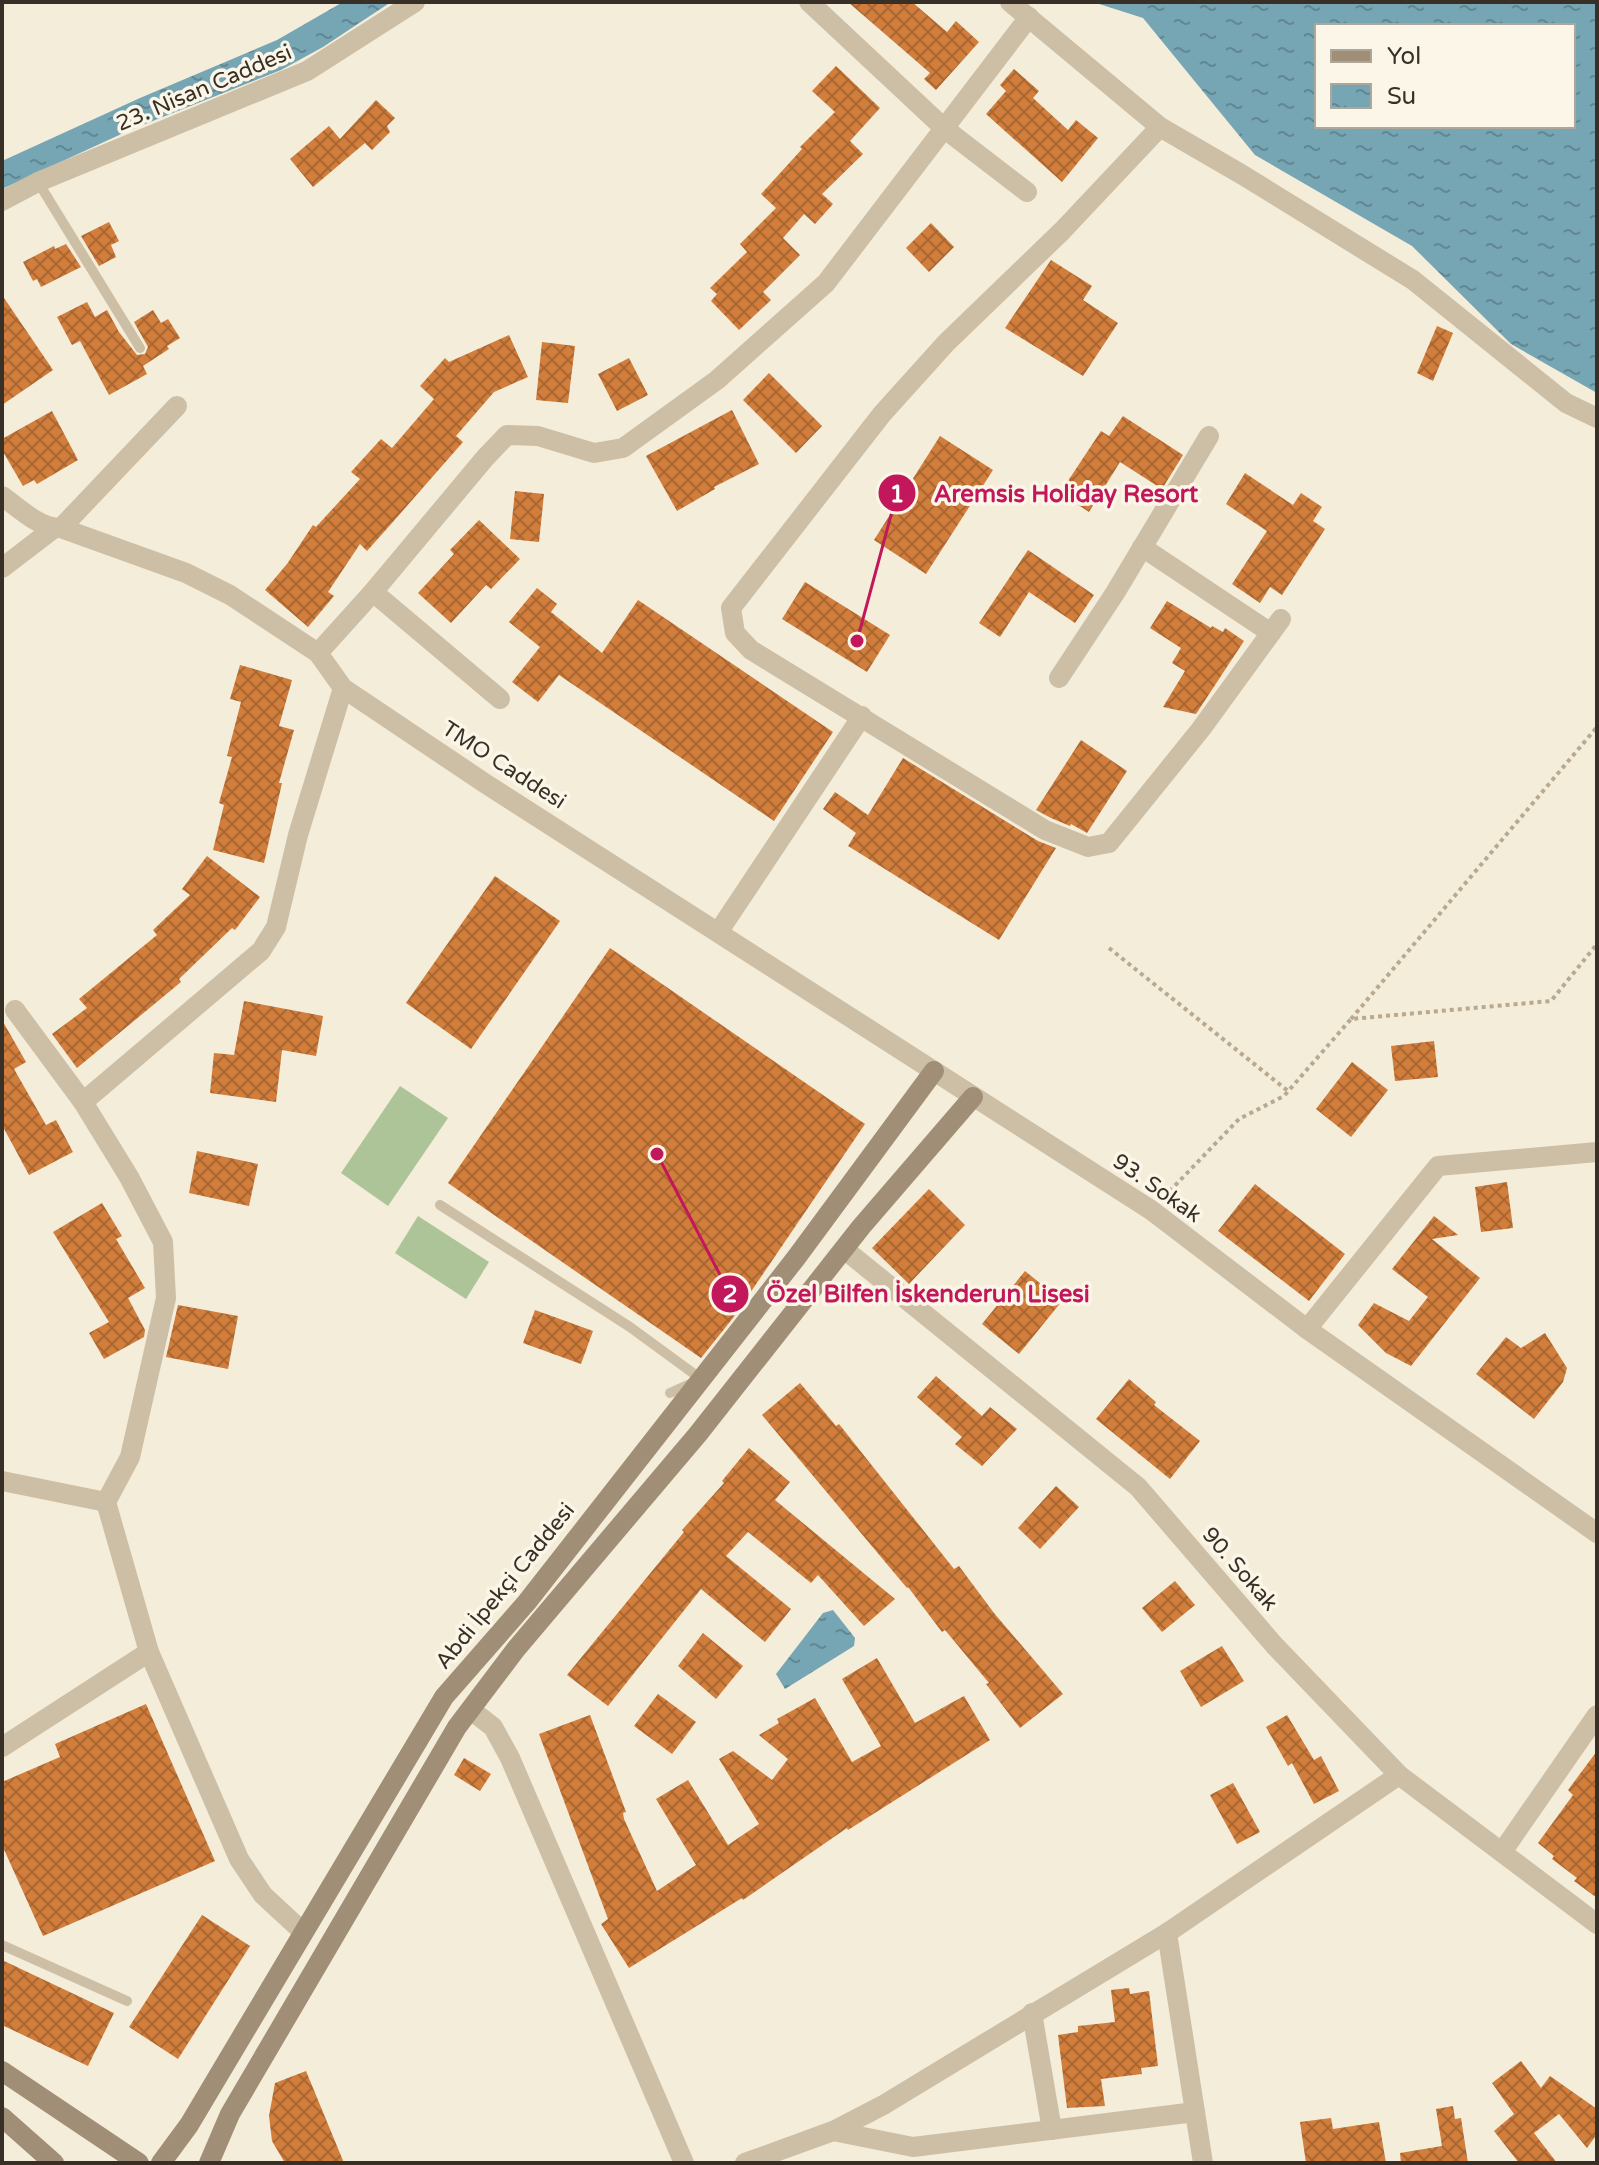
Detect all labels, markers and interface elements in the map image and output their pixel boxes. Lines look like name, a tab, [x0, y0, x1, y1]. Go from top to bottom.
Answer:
legend	[1315, 24, 1575, 128]
street label: 23. Nisan Caddesi	[112, 39, 296, 137]
text: Yol	[1387, 42, 1421, 71]
text: Su	[1387, 82, 1416, 111]
callout: Aremsis Holiday Resort	[877, 469, 1214, 517]
text: 1	[889, 480, 905, 509]
text: Aremsis Holiday Resort	[934, 480, 1199, 509]
street label: TMO Caddesi	[437, 715, 571, 815]
street label: 93. Sokak	[1108, 1148, 1206, 1228]
callout: Özel Bilfen İskenderun Lisesi	[710, 1270, 1106, 1318]
text: 2	[722, 1280, 738, 1309]
text: Özel Bilfen İskenderun Lisesi	[766, 1280, 1090, 1309]
street label: Abdi İpekçi Caddesi	[430, 1498, 580, 1674]
street label: 90. Sokak	[1197, 1522, 1283, 1616]

